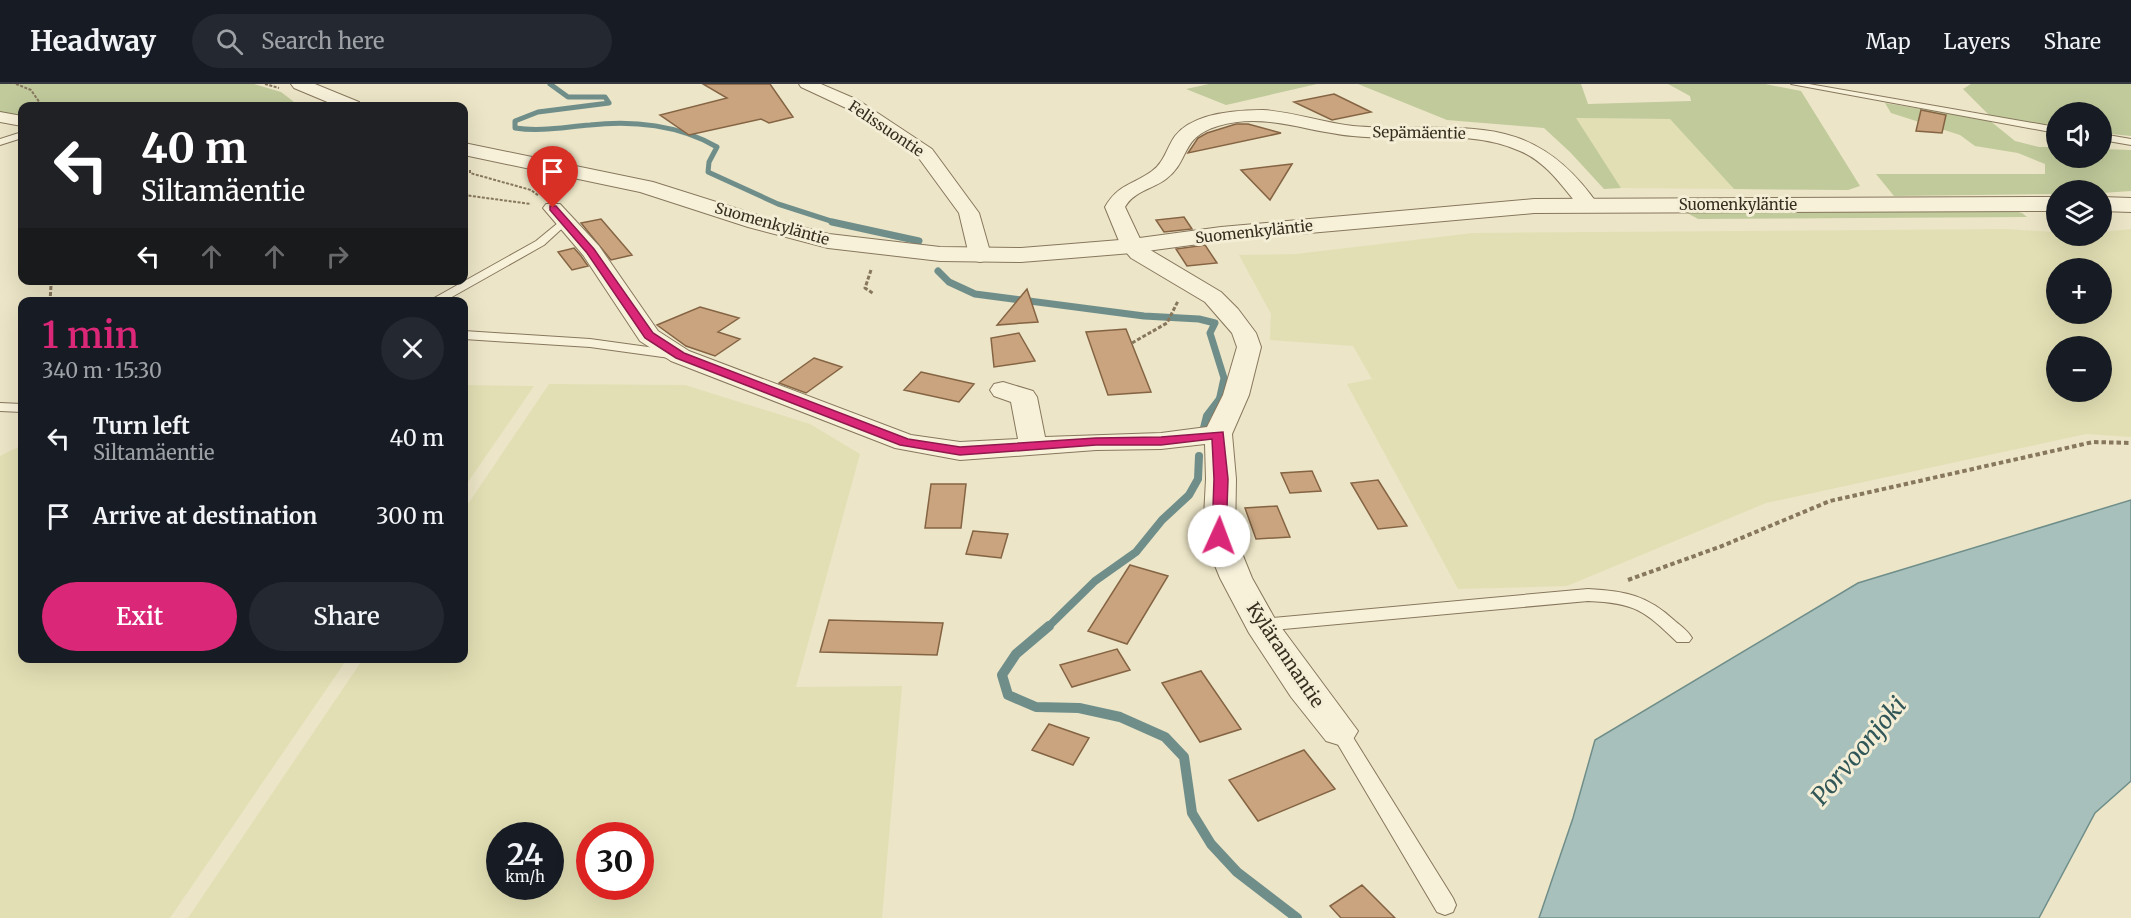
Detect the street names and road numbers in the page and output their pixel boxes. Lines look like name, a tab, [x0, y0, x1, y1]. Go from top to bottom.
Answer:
street label: Felissuontie	[845, 96, 928, 161]
street label: Sepämäentie	[1372, 122, 1466, 143]
street label: Suomenkyläntie	[1679, 195, 1797, 214]
street label: Suomenkyläntie	[713, 198, 832, 249]
street label: Suomenkyläntie	[1194, 216, 1314, 247]
street label: Kylärannantie	[1242, 598, 1329, 712]

